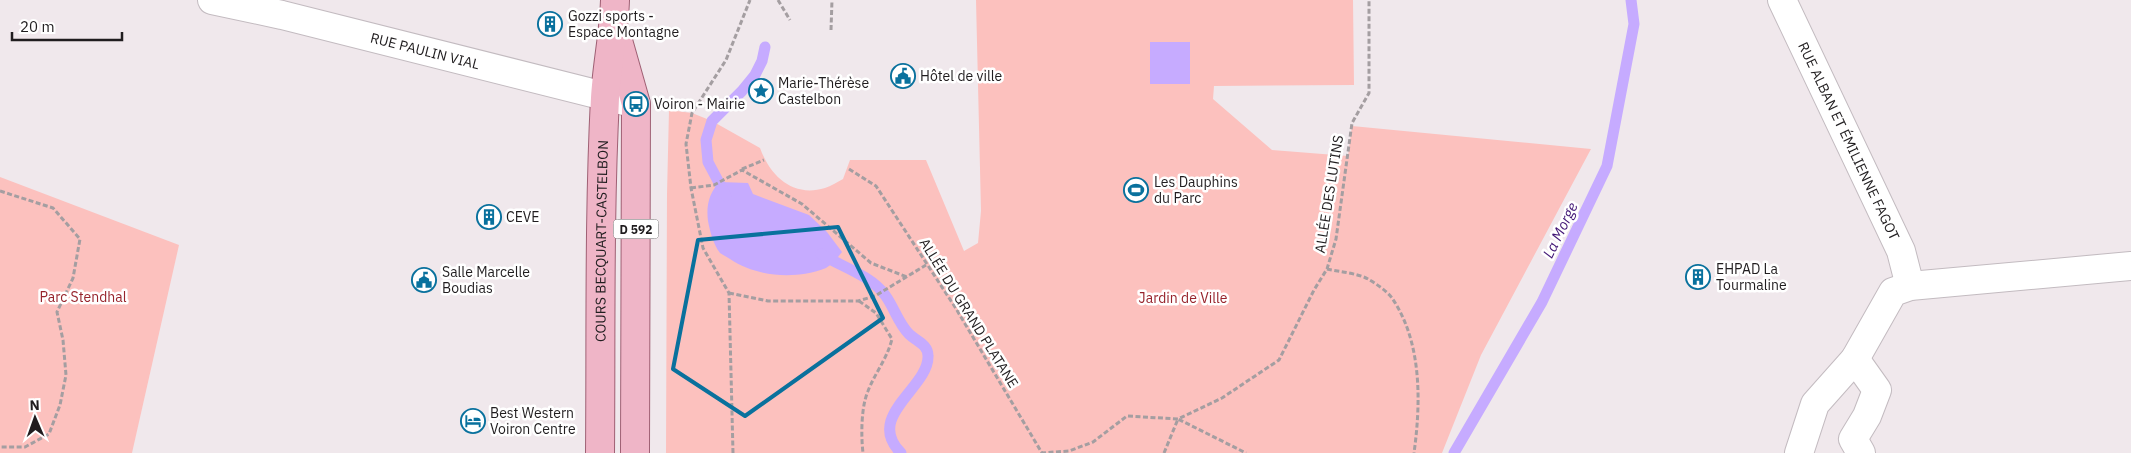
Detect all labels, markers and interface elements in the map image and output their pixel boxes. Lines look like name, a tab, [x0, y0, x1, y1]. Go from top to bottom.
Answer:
place label: Gozzi sports - Espace Montagne	[568, 7, 679, 41]
scale bar	[12, 10, 122, 42]
building icon: Gozzi sports - Espace Montagne	[537, 11, 563, 37]
text: 20 m	[20, 17, 55, 36]
street label: RUE PAULIN VIAL	[368, 29, 481, 73]
street label: RUE ALBAN ET ÉMILIENNE FAGOT	[1794, 39, 1903, 243]
public building icon: Hôtel de ville	[890, 63, 916, 89]
place label: Hôtel de ville	[920, 67, 1002, 85]
place label: Marie-Thérèse Castelbon	[778, 74, 869, 108]
place icon: Marie-Thérèse Castelbon	[748, 78, 774, 104]
bus stop icon: Voiron - Mairie	[623, 91, 649, 117]
place label: Voiron - Mairie	[654, 95, 745, 113]
street label: ALLÉE DES LUTINS	[1310, 134, 1347, 254]
street label: COURS BECQUART-CASTELBON	[591, 140, 612, 342]
place label: Les Dauphins du Parc	[1154, 173, 1238, 207]
sports icon: Les Dauphins du Parc	[1123, 177, 1149, 203]
water label: La Morge	[1538, 199, 1582, 261]
building icon: CEVE	[476, 204, 502, 230]
place label: CEVE	[506, 208, 539, 226]
road number: D 592	[614, 220, 658, 238]
street label: ALLÉE DU GRAND PLATANE	[916, 234, 1023, 391]
place label: EHPAD La Tourmaline	[1716, 260, 1787, 294]
place label: Salle Marcelle Boudias	[442, 263, 530, 297]
building icon: EHPAD La Tourmaline	[1685, 264, 1711, 290]
public building icon: Salle Marcelle Boudias	[411, 267, 437, 293]
park label: Parc Stendhal	[39, 288, 127, 306]
park label: Jardin de Ville	[1139, 289, 1228, 307]
north arrow	[10, 393, 60, 443]
text: N	[29, 396, 40, 414]
place label: Best Western Voiron Centre	[490, 404, 576, 438]
hotel icon: Best Western Voiron Centre	[460, 408, 486, 434]

